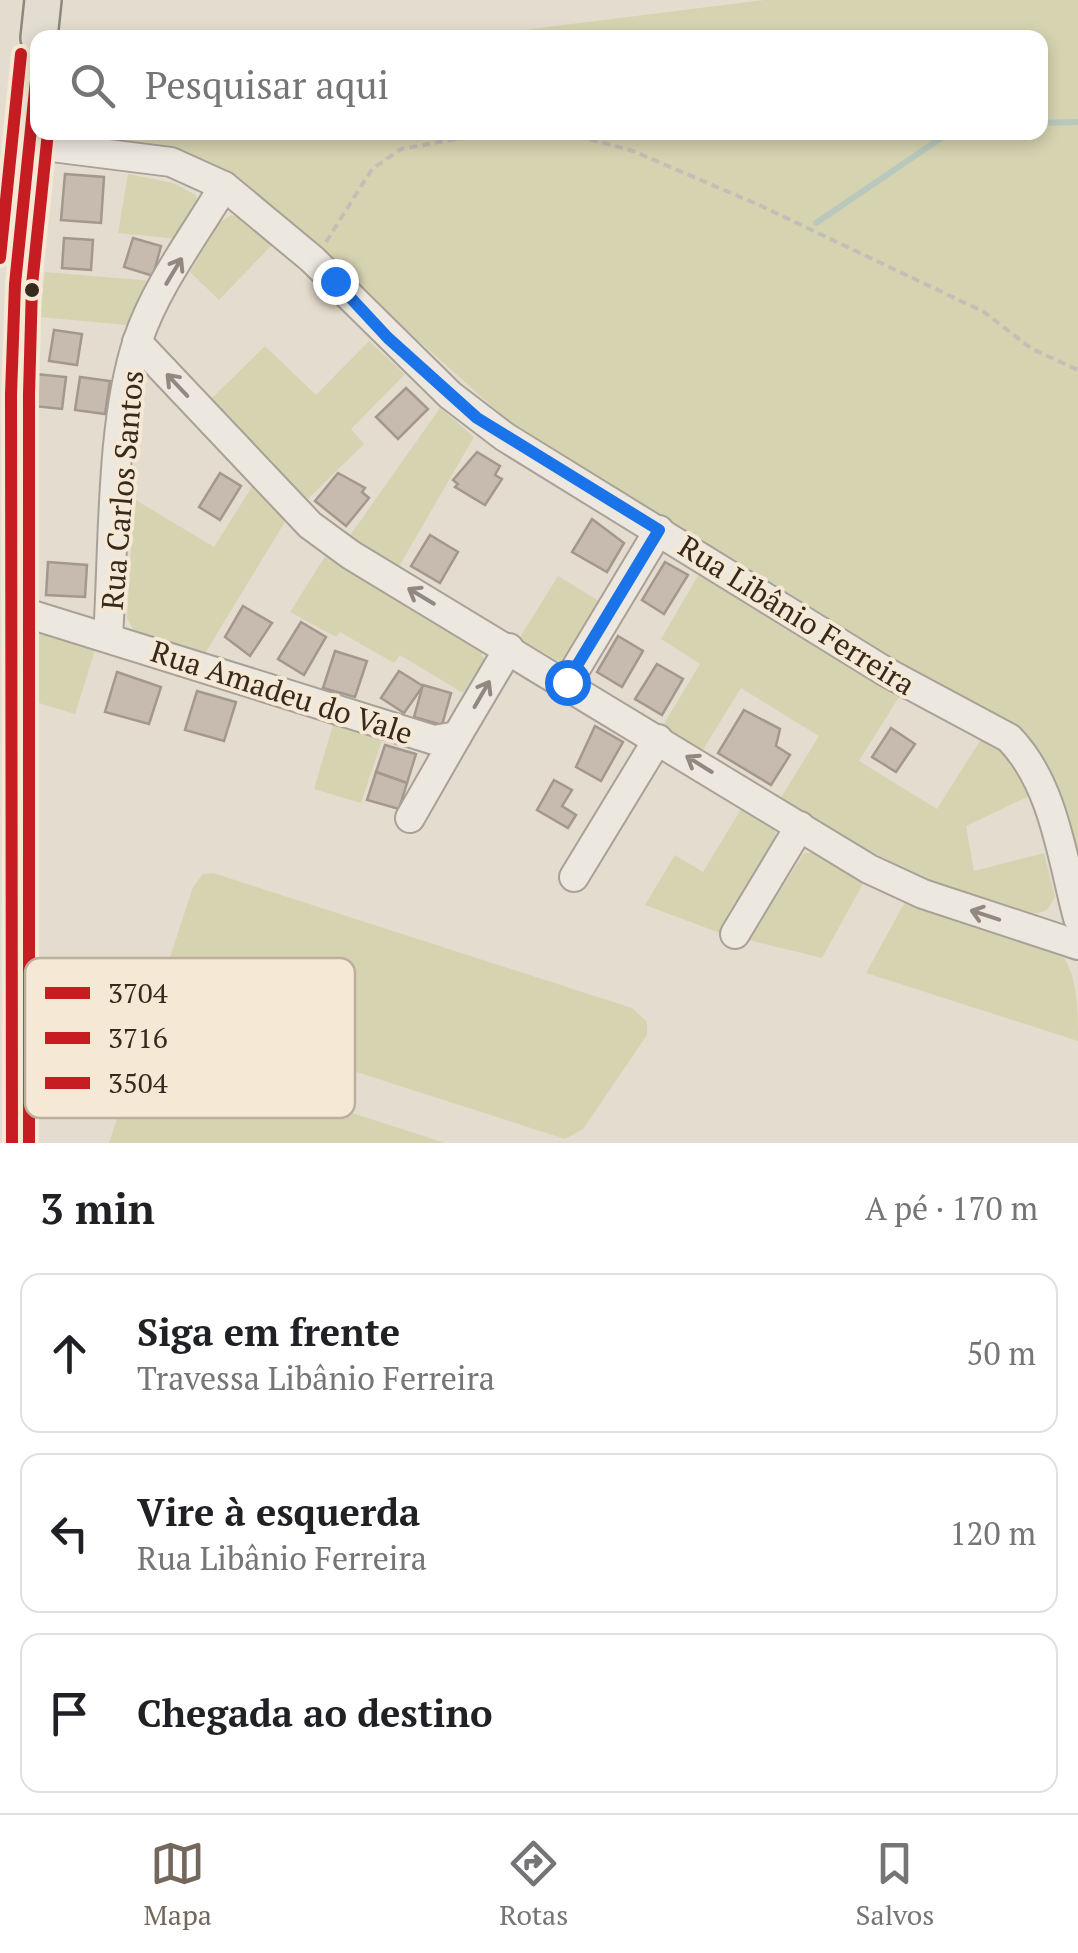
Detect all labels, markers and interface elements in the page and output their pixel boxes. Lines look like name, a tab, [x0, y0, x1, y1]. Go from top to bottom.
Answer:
search box	[30, 30, 1048, 140]
icon: search	[65, 58, 120, 113]
text: Pesquisar aqui	[145, 60, 389, 110]
one-way arrow	[164, 257, 184, 286]
route end	[313, 259, 359, 305]
unlabelled marker	[22, 280, 42, 300]
street label: Rua Carlos Santos	[92, 369, 152, 611]
one-way arrow	[166, 373, 189, 398]
street label: Rua Libânio Ferreira	[671, 526, 923, 704]
one-way arrow	[407, 586, 436, 606]
street label: Rua Amadeu do Vale	[146, 631, 418, 753]
route start	[545, 660, 591, 706]
one-way arrow	[472, 680, 492, 709]
one-way arrow	[685, 754, 714, 774]
one-way arrow	[970, 904, 1002, 922]
legend	[25, 958, 355, 1118]
text: 3704	[108, 974, 168, 1011]
text: 3716	[108, 1019, 168, 1056]
text: 3504	[108, 1064, 168, 1101]
text: 3 min	[40, 1180, 155, 1236]
text: A pé · 170 m	[865, 1187, 1038, 1229]
text: Siga em frente	[137, 1307, 400, 1357]
icon: ahead	[42, 1326, 97, 1381]
text: 50 m	[966, 1332, 1036, 1374]
text: Travessa Libânio Ferreira	[137, 1357, 495, 1399]
text: Vire à esquerda	[137, 1487, 420, 1537]
icon: left	[42, 1506, 97, 1561]
text: 120 m	[949, 1512, 1036, 1554]
text: Rua Libânio Ferreira	[137, 1537, 427, 1579]
icon: arrive	[42, 1686, 97, 1741]
text: Chegada ao destino	[137, 1688, 492, 1738]
tab: Mapa	[144, 1836, 212, 1933]
tab: Rotas	[499, 1836, 568, 1933]
tab: Salvos	[856, 1836, 934, 1933]

